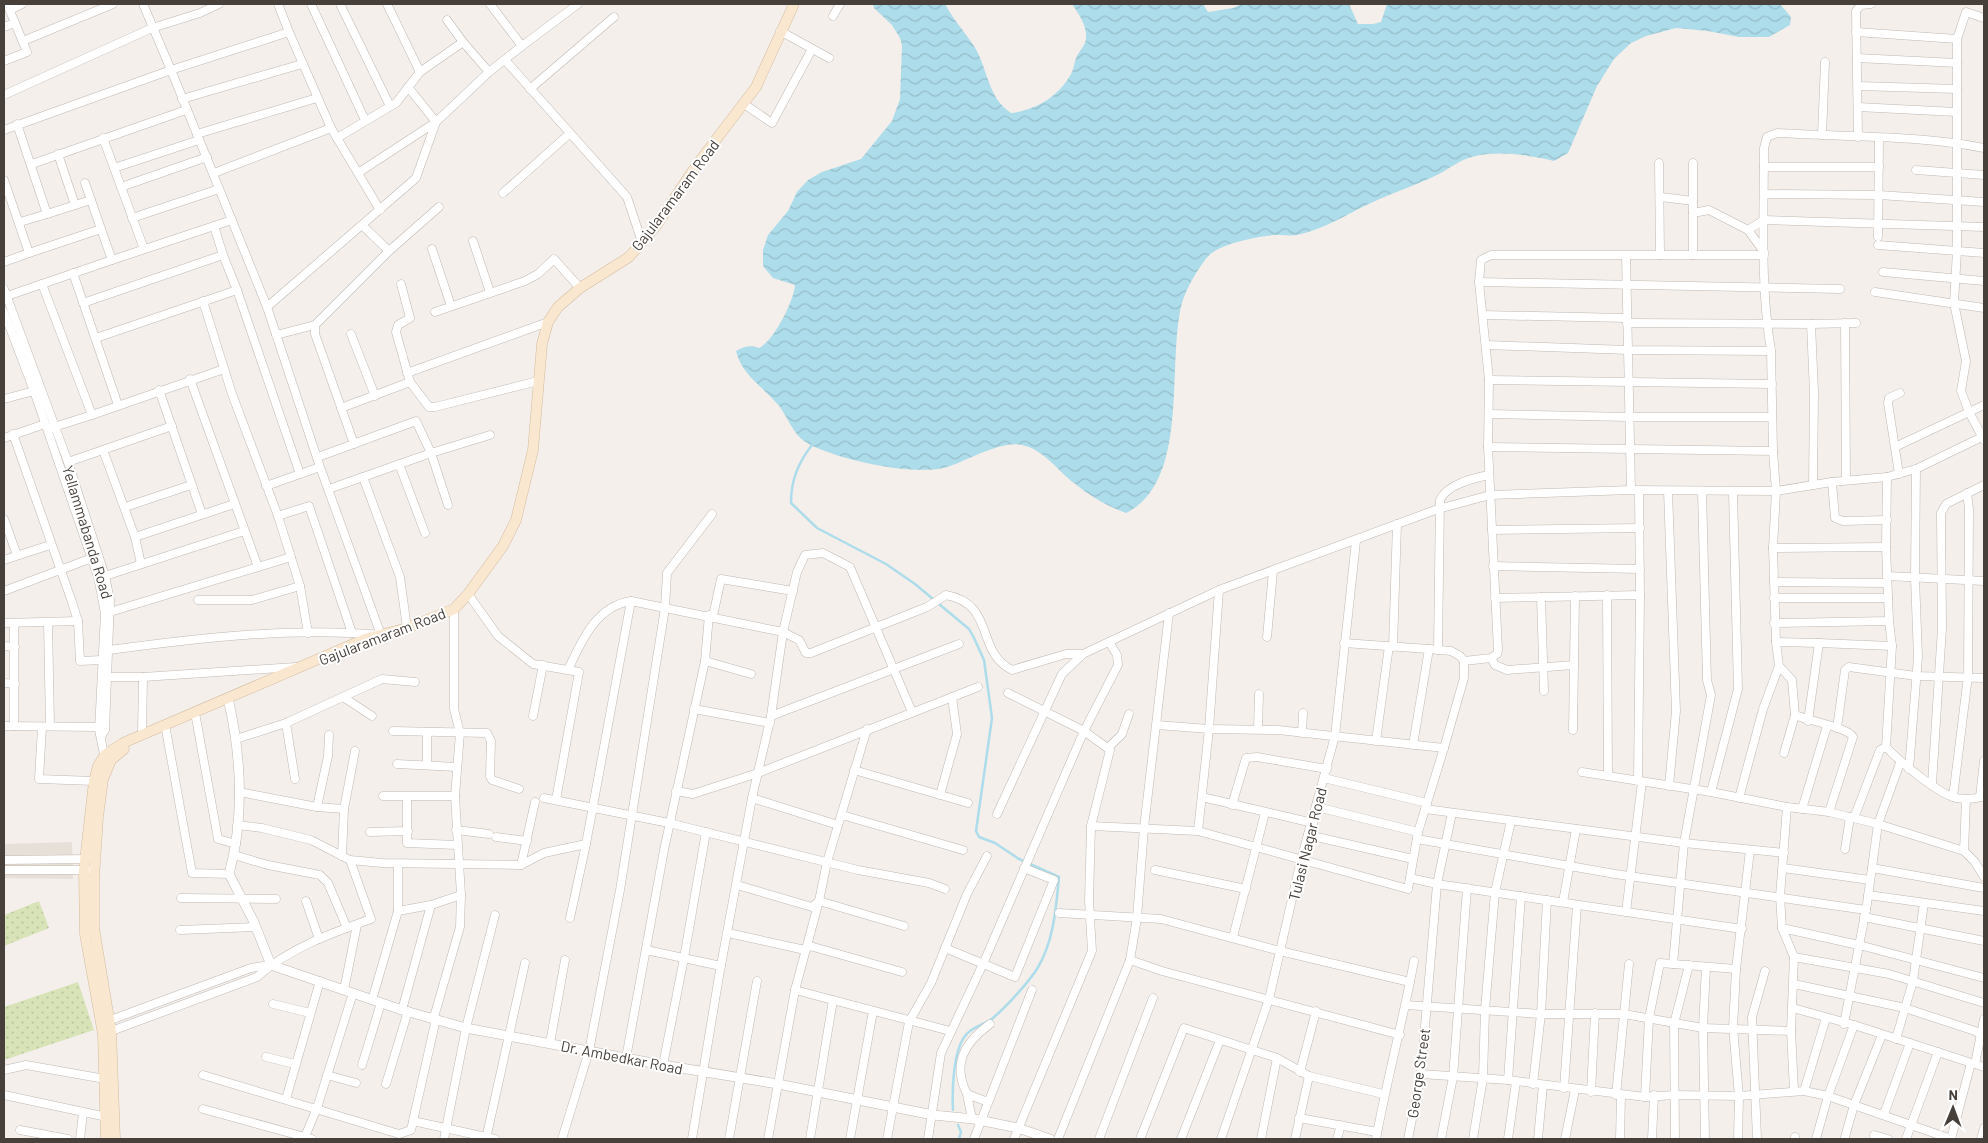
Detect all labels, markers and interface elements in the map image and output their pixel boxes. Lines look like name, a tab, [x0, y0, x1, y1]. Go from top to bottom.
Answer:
street label: Gajularamaram Road	[627, 136, 723, 254]
street label: Yellammabanda Road	[59, 463, 117, 601]
street label: Gajularamaram Road	[316, 604, 448, 668]
street label: Tulasi Nagar Road	[1284, 785, 1330, 903]
street label: George Street	[1403, 1027, 1433, 1119]
street label: Dr. Ambedkar Road	[560, 1036, 684, 1078]
north arrow	[1928, 1083, 1978, 1133]
text: N	[1948, 1086, 1958, 1103]

